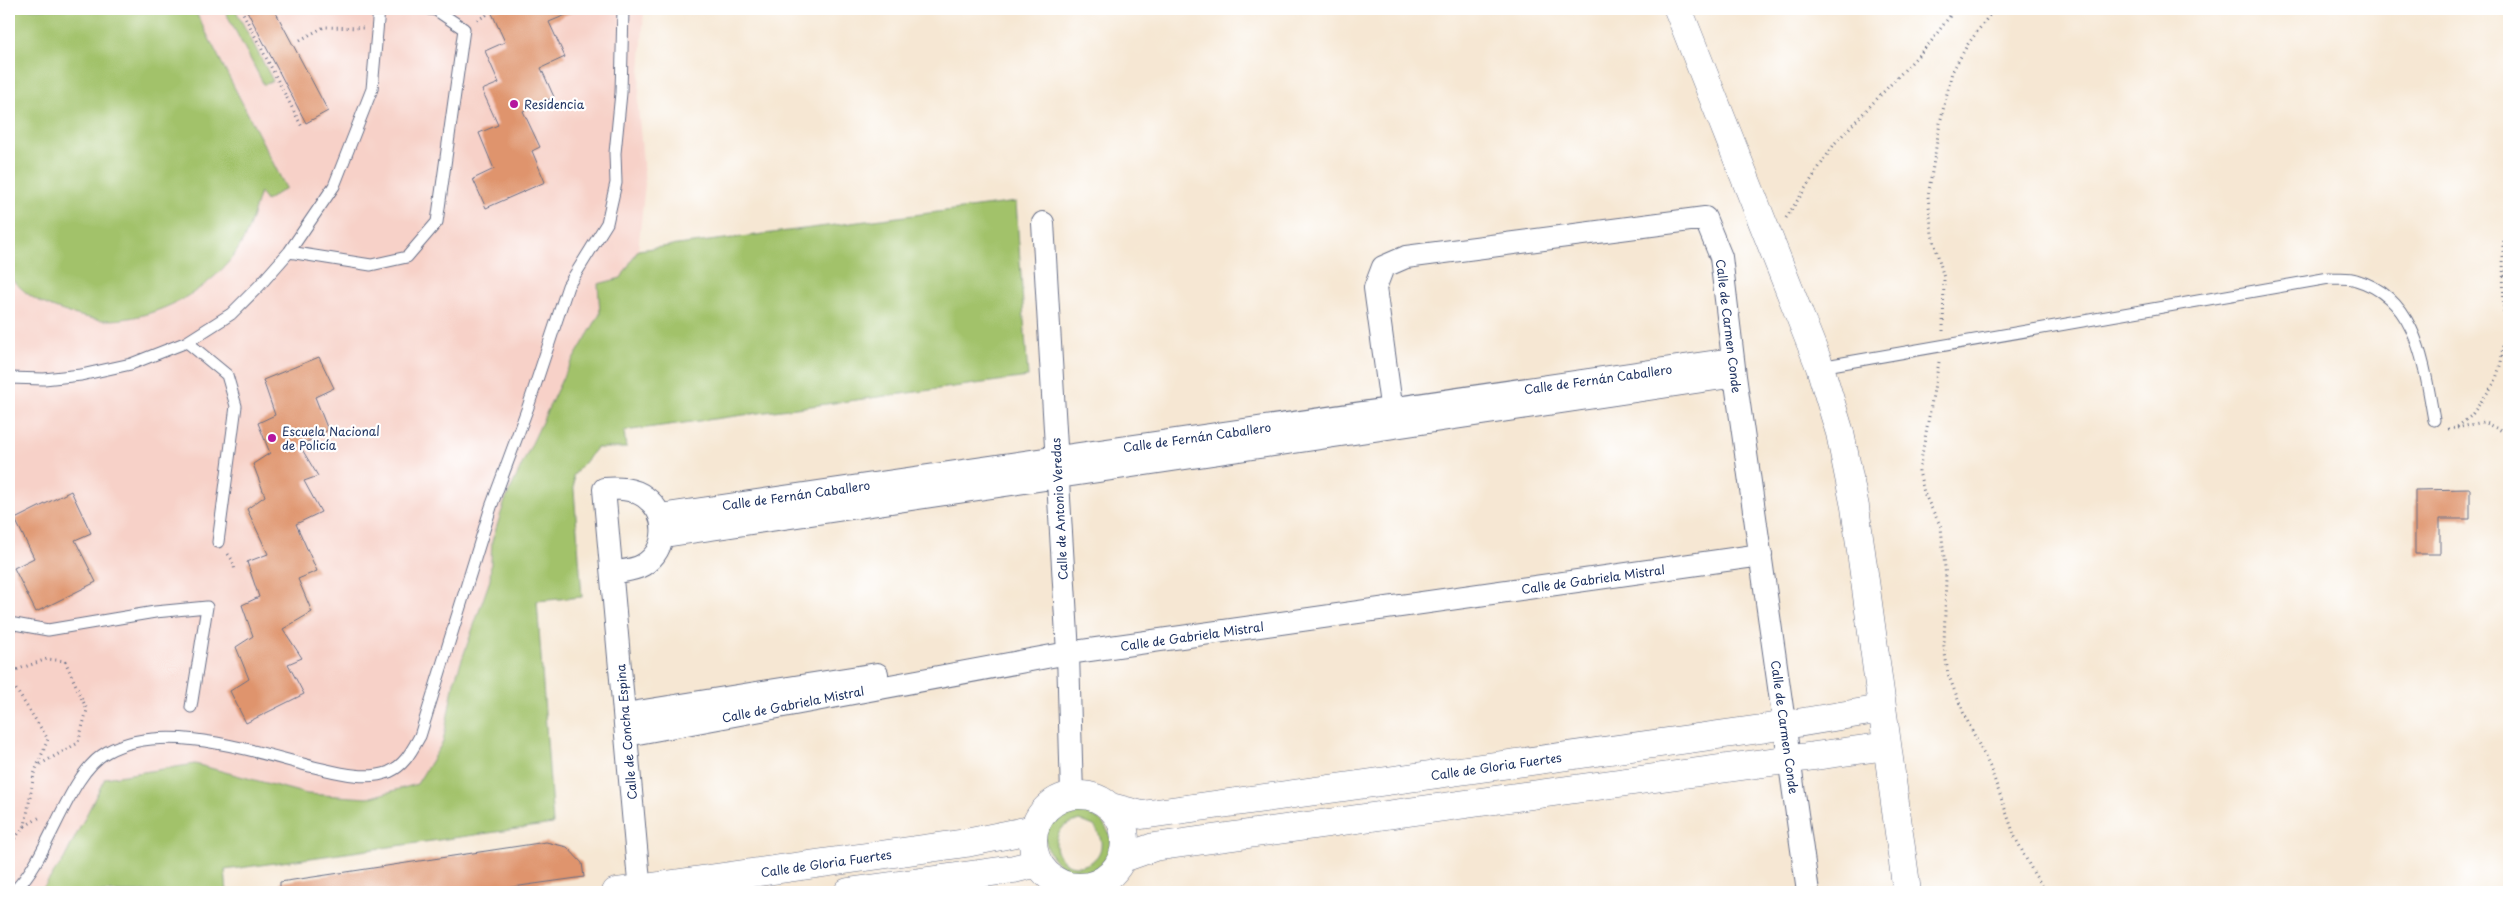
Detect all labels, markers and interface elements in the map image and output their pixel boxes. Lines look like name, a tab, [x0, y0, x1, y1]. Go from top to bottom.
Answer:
place label: Residencia	[524, 95, 585, 113]
marker: Residencia	[508, 98, 520, 110]
street label: Calle de Carmen Conde	[1712, 258, 1746, 394]
street label: Calle de Fernán Caballero	[1523, 360, 1674, 398]
street label: Calle de Fernán Caballero	[1122, 418, 1273, 456]
place label: Escuela Nacional de Policía	[282, 422, 380, 454]
marker: Escuela Nacional de Policía	[266, 432, 278, 444]
street label: Calle de Antonio Veredas	[1046, 437, 1072, 581]
street label: Calle de Fernán Caballero	[721, 476, 872, 514]
street label: Calle de Gabriela Mistral	[1520, 560, 1666, 598]
street label: Calle de Gabriela Mistral	[1119, 617, 1265, 655]
street label: Calle de Carmen Conde	[1767, 659, 1803, 795]
street label: Calle de Concha Espina	[611, 663, 641, 801]
street label: Calle de Gabriela Mistral	[720, 681, 866, 727]
street label: Calle de Gloria Fuertes	[1429, 748, 1563, 784]
street label: Calle de Gloria Fuertes	[759, 845, 893, 881]

